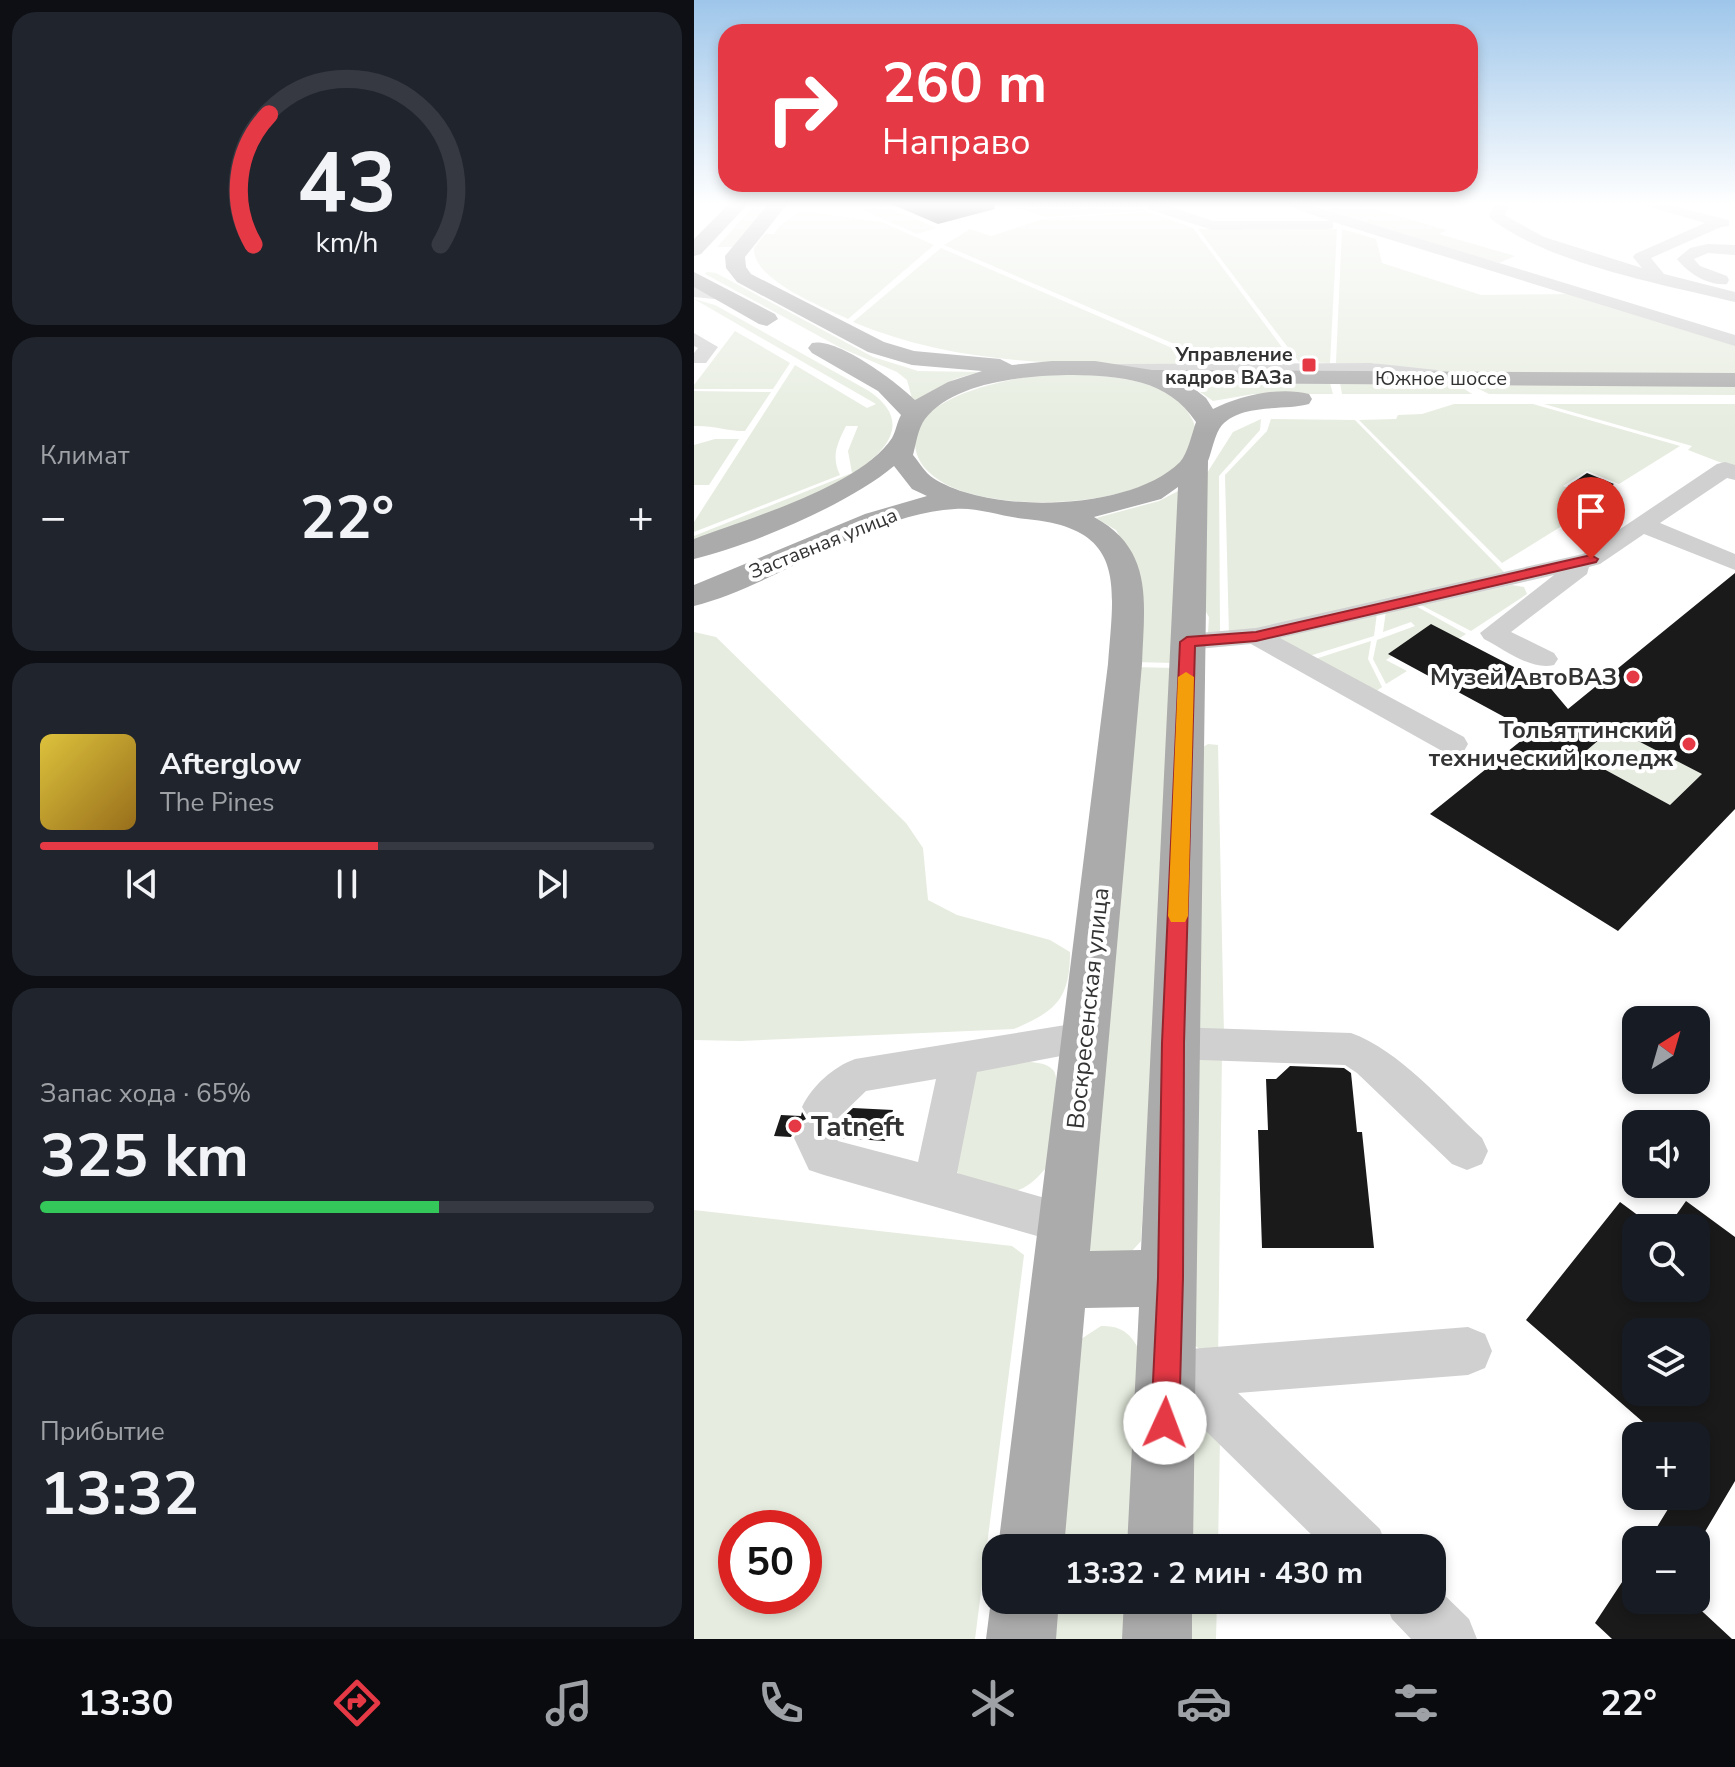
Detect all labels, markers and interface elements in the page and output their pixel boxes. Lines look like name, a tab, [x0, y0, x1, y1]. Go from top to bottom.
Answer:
text: 260 m	[882, 45, 1047, 122]
icon: right	[750, 56, 854, 160]
text: Направо	[882, 118, 1031, 167]
text: 43	[297, 126, 397, 239]
text: km/h	[316, 223, 378, 262]
place label: Управление кадров ВАЗа	[1165, 341, 1293, 391]
marker: Управление кадров ВАЗа	[1300, 356, 1318, 374]
street label: Южное шоссе	[1375, 365, 1507, 392]
text: Климат	[40, 438, 129, 473]
text: 22°	[300, 477, 394, 559]
pin	[1557, 477, 1625, 559]
text: −	[40, 488, 66, 548]
text: +	[628, 488, 654, 548]
icon: arrive	[1569, 489, 1613, 533]
street label: Заставная улица	[745, 501, 901, 586]
place label: Музей АвтоВАЗ	[1430, 661, 1617, 693]
marker: Музей АвтоВАЗ	[1624, 668, 1642, 686]
place label: Тольяттинский технический коледж	[1429, 714, 1673, 774]
marker: Тольяттинский технический коледж	[1680, 735, 1698, 753]
text: Afterglow	[160, 744, 301, 785]
text: The Pines	[160, 785, 275, 820]
icon: previous	[120, 862, 164, 906]
icon: pause	[325, 862, 369, 906]
icon: next	[530, 862, 574, 906]
street label: Воскресенская улица	[1059, 886, 1117, 1130]
north arrow	[1622, 1006, 1710, 1094]
map controls	[1622, 1006, 1710, 1614]
text: Запас хода · 65%	[40, 1076, 251, 1111]
place label: Tatneft	[811, 1108, 904, 1146]
button: sound	[1622, 1110, 1710, 1198]
text: 325 km	[40, 1115, 249, 1197]
marker: Tatneft	[786, 1117, 804, 1135]
button: search	[1622, 1214, 1710, 1302]
button: layers	[1622, 1318, 1710, 1406]
position arrow	[1123, 1381, 1207, 1465]
text: Прибытие	[40, 1414, 165, 1449]
button: +	[1622, 1422, 1710, 1510]
text: 13:32	[40, 1453, 199, 1535]
speed limit sign: 50	[718, 1510, 822, 1614]
button: −	[1622, 1526, 1710, 1614]
text: 13:32 · 2 мин · 430 m	[1065, 1553, 1363, 1594]
icon: directions	[329, 1675, 385, 1731]
icon: music	[541, 1675, 597, 1731]
icon: phone	[753, 1675, 809, 1731]
icon: climate	[965, 1675, 1021, 1731]
icon: car	[1176, 1675, 1232, 1731]
icon: filters	[1388, 1675, 1444, 1731]
text: 13:30	[78, 1679, 173, 1728]
text: 22°	[1600, 1679, 1657, 1728]

